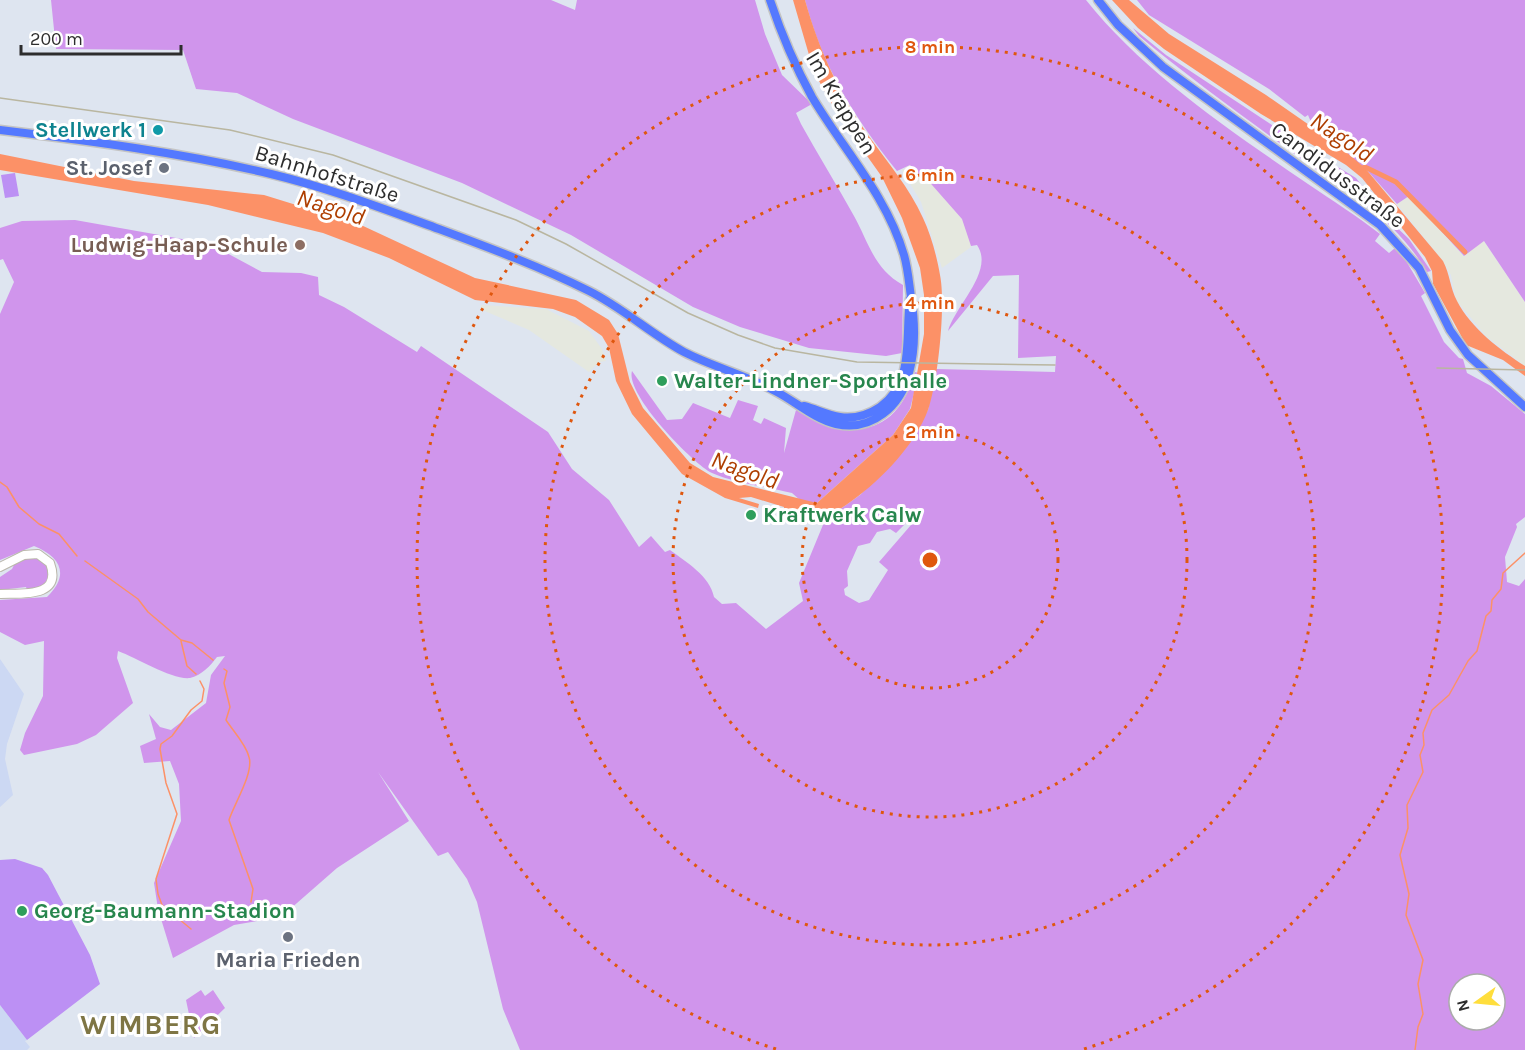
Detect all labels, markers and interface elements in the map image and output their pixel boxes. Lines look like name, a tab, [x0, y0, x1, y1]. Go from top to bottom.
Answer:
scale bar	[21, 18, 182, 56]
text: 200 m	[30, 28, 83, 50]
text: 8 min	[905, 36, 955, 58]
street label: Im Krappen	[800, 47, 882, 159]
water label: Nagold	[1305, 106, 1379, 168]
street label: Candidusstraße	[1266, 116, 1410, 234]
place label: Stellwerk 1	[35, 117, 146, 143]
marker: Stellwerk 1	[151, 123, 165, 137]
street label: Bahnhofstraße	[252, 140, 402, 208]
place label: St. Josef	[65, 155, 153, 181]
marker: St. Josef	[157, 161, 171, 175]
text: 6 min	[905, 164, 955, 186]
water label: Nagold	[294, 183, 369, 231]
place label: Ludwig-Haap-Schule	[70, 232, 288, 258]
marker: Ludwig-Haap-Schule	[293, 238, 307, 252]
text: 4 min	[905, 292, 955, 314]
place label: Walter-Lindner-Sporthalle	[674, 368, 947, 394]
marker: Walter-Lindner-Sporthalle	[655, 374, 669, 388]
text: 2 min	[905, 421, 955, 443]
water label: Nagold	[707, 445, 783, 495]
place label: Kraftwerk Calw	[763, 502, 922, 528]
marker: Kraftwerk Calw	[744, 508, 758, 522]
centre of rings	[920, 550, 940, 570]
place label: Georg-Baumann-Stadion	[34, 898, 295, 924]
marker: Georg-Baumann-Stadion	[15, 904, 29, 918]
marker: Maria Frieden	[281, 930, 295, 944]
place label: Maria Frieden	[216, 947, 360, 973]
north arrow	[1447, 972, 1507, 1032]
text: N	[1452, 998, 1474, 1014]
district label: WIMBERG	[80, 1008, 222, 1041]

